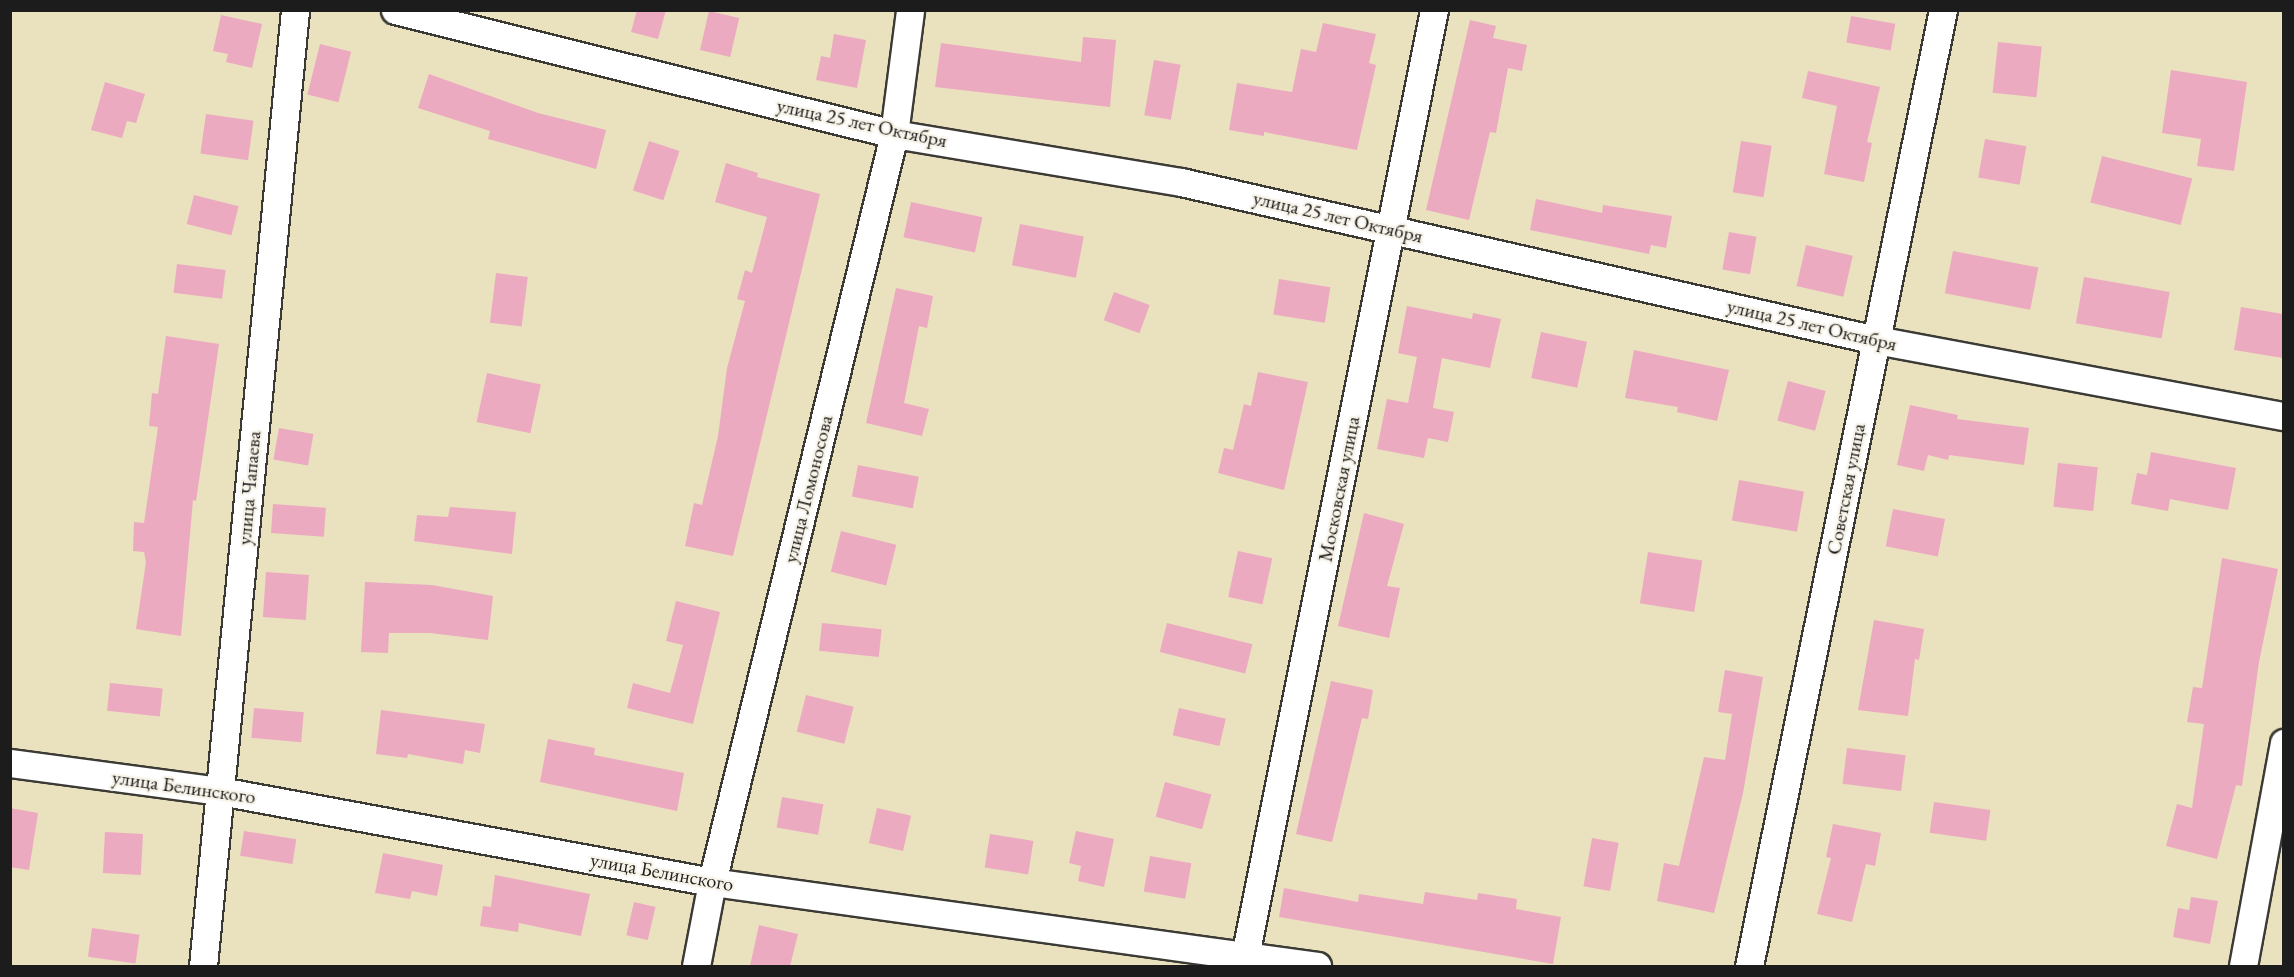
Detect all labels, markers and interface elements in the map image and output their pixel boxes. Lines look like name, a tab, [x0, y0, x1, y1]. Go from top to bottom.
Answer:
street label: улица 25 лет Октября	[775, 93, 949, 153]
street label: улица 25 лет Октября	[1251, 186, 1425, 248]
street label: улица 25 лет Октября	[1725, 294, 1899, 356]
street label: улица Ломоносова	[778, 413, 838, 565]
street label: Московская улица	[1313, 414, 1365, 564]
street label: Советская улица	[1822, 421, 1870, 557]
street label: улица Чапаева	[232, 430, 266, 546]
street label: улица Белинского	[111, 765, 257, 809]
street label: улица Белинского	[589, 848, 735, 896]

